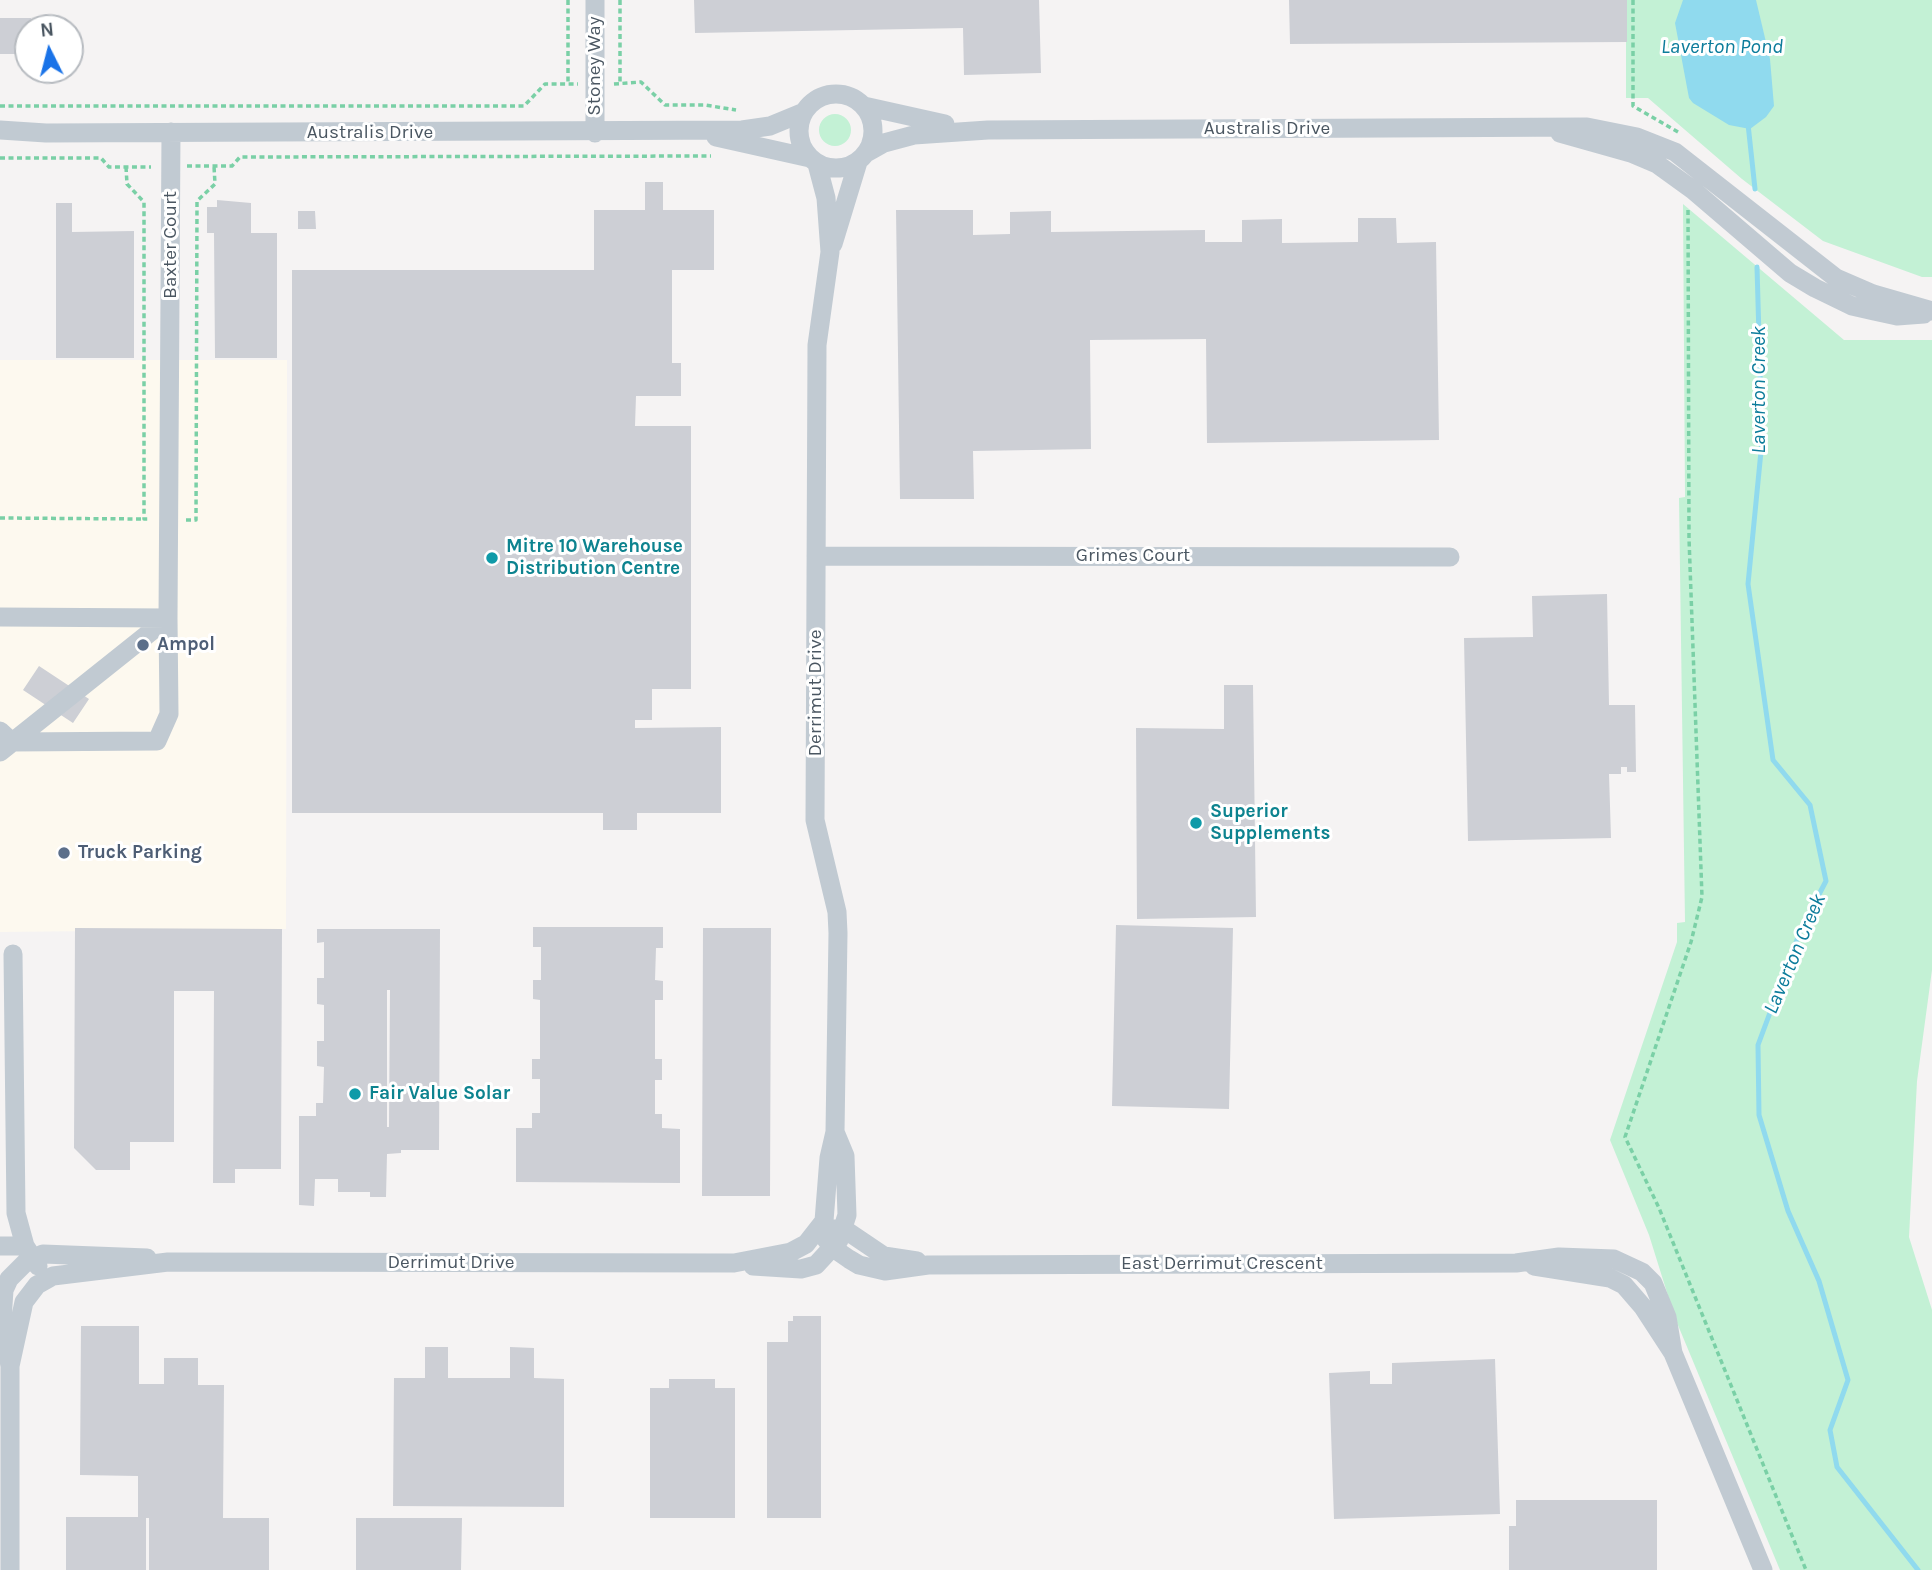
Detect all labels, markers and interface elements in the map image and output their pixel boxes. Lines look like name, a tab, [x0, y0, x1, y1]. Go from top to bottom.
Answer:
north arrow	[14, 14, 84, 84]
street label: Stoney Way	[584, 16, 606, 116]
text: N	[39, 18, 55, 42]
water label: Laverton Pond	[1661, 34, 1783, 60]
street label: Australis Drive	[1204, 118, 1330, 140]
street label: Australis Drive	[307, 122, 433, 144]
street label: Baxter Court	[160, 191, 182, 299]
water label: Laverton Creek	[1746, 326, 1772, 454]
place label: Mitre 10 Warehouse Distribution Centre	[506, 536, 683, 580]
street label: Grimes Court	[1076, 545, 1190, 567]
marker: Mitre 10 Warehouse Distribution Centre	[484, 550, 500, 566]
street label: Derrimut Drive	[805, 629, 827, 757]
place label: Ampol	[157, 634, 215, 656]
marker: Ampol	[135, 637, 151, 653]
place label: Superior Supplements	[1210, 801, 1331, 845]
marker: Superior Supplements	[1188, 815, 1204, 831]
place label: Truck Parking	[78, 842, 202, 864]
marker: Truck Parking	[56, 845, 72, 861]
water label: Laverton Creek	[1758, 890, 1832, 1018]
place label: Fair Value Solar	[369, 1083, 510, 1105]
marker: Fair Value Solar	[347, 1086, 363, 1102]
street label: Derrimut Drive	[387, 1252, 515, 1274]
street label: East Derrimut Crescent	[1121, 1253, 1323, 1275]

